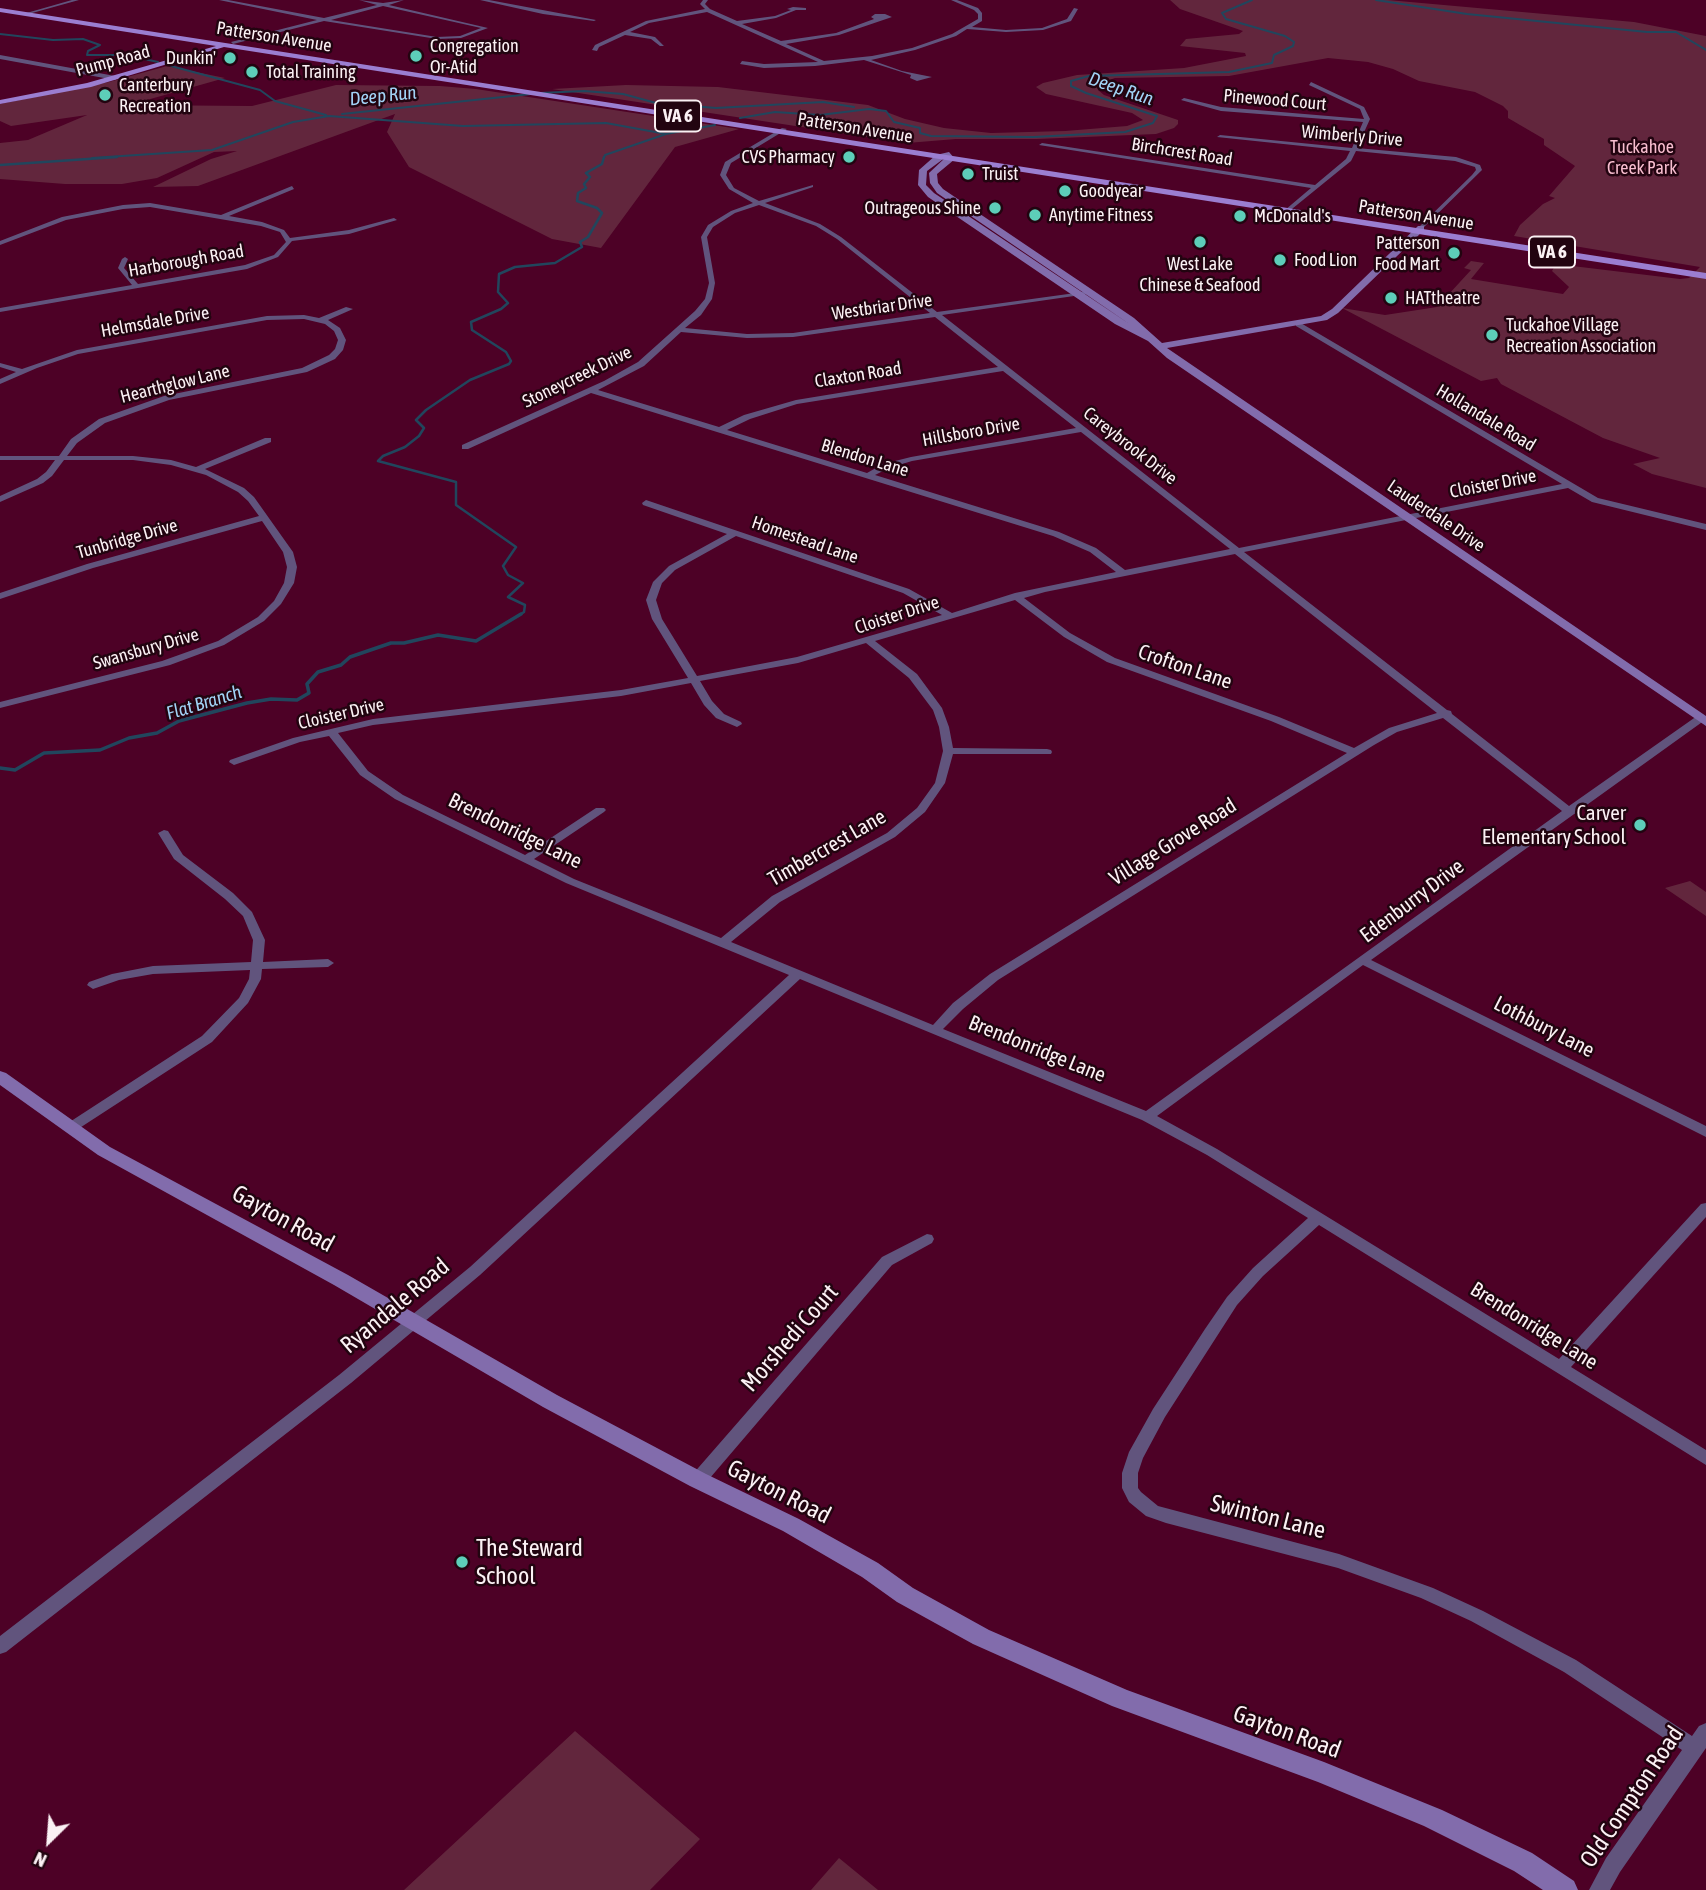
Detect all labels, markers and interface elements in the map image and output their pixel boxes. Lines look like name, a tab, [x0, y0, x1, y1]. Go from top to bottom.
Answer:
street label: Patterson Avenue	[215, 17, 333, 57]
place label: Congregation Or-Atid	[430, 35, 519, 78]
street label: Pump Road	[74, 41, 152, 81]
place label: Dunkin'	[166, 47, 216, 69]
marker: Congregation Or-Atid	[408, 48, 424, 64]
marker: Dunkin'	[222, 50, 238, 66]
place label: Total Training	[266, 61, 356, 83]
marker: Total Training	[244, 64, 260, 80]
water label: Deep Run	[1086, 67, 1156, 111]
place label: Canterbury Recreation	[119, 74, 193, 116]
water label: Deep Run	[348, 81, 418, 111]
street label: Pinewood Court	[1223, 85, 1327, 115]
marker: Canterbury Recreation	[97, 87, 113, 103]
road number: VA 6	[655, 100, 701, 132]
street label: Patterson Avenue	[796, 108, 914, 148]
street label: Wimberly Drive	[1300, 121, 1404, 151]
street label: Birchcrest Road	[1130, 133, 1234, 171]
park label: Tuckahoe Creek Park	[1607, 136, 1677, 178]
place label: CVS Pharmacy	[741, 146, 835, 168]
marker: CVS Pharmacy	[841, 149, 857, 165]
place label: Truist	[982, 163, 1019, 185]
marker: Truist	[960, 166, 976, 182]
place label: Goodyear	[1079, 180, 1143, 202]
marker: Goodyear	[1057, 183, 1073, 199]
street label: Patterson Avenue	[1357, 195, 1475, 235]
place label: Outrageous Shine	[865, 197, 981, 219]
marker: Outrageous Shine	[987, 200, 1003, 216]
place label: Anytime Fitness	[1049, 204, 1153, 226]
place label: McDonald's	[1254, 205, 1331, 227]
marker: Anytime Fitness	[1027, 207, 1043, 223]
marker: McDonald's	[1232, 208, 1248, 224]
place label: Patterson Food Mart	[1374, 232, 1440, 274]
marker: West Lake Chinese & Seafood	[1192, 234, 1208, 250]
road number: VA 6	[1529, 236, 1575, 268]
street label: Harborough Road	[127, 240, 245, 282]
marker: Patterson Food Mart	[1446, 245, 1462, 261]
place label: Food Lion	[1294, 249, 1357, 271]
marker: Food Lion	[1272, 252, 1288, 268]
place label: West Lake Chinese & Seafood	[1139, 253, 1261, 296]
place label: HATtheatre	[1405, 287, 1480, 309]
street label: Westbriar Drive	[830, 289, 934, 325]
marker: HATtheatre	[1383, 290, 1399, 306]
street label: Helmsdale Drive	[99, 302, 211, 342]
place label: Tuckahoe Village Recreation Association	[1506, 314, 1656, 356]
marker: Tuckahoe Village Recreation Association	[1484, 327, 1500, 343]
street label: Stoneycreek Drive	[519, 341, 635, 413]
street label: Claxton Road	[813, 357, 903, 393]
street label: Hearthglow Lane	[118, 360, 232, 408]
street label: Hollandale Road	[1432, 380, 1540, 456]
street label: Careybrook Drive	[1079, 403, 1181, 489]
street label: Hillsboro Drive	[921, 413, 1021, 451]
street label: Blendon Lane	[819, 434, 911, 482]
street label: Cloister Drive	[1448, 465, 1538, 503]
street label: Lauderdale Drive	[1383, 475, 1489, 557]
street label: Homestead Lane	[749, 512, 861, 568]
street label: Tunbridge Drive	[74, 514, 180, 564]
street label: Cloister Drive	[852, 591, 942, 639]
street label: Swansbury Drive	[91, 624, 201, 674]
street label: Crofton Lane	[1135, 639, 1235, 695]
water label: Flat Branch	[164, 681, 244, 725]
street label: Cloister Drive	[296, 694, 386, 734]
street label: Brendonridge Lane	[444, 788, 586, 874]
street label: Village Grove Road	[1105, 793, 1241, 891]
place label: Carver Elementary School	[1482, 800, 1626, 850]
street label: Timbercrest Lane	[764, 804, 890, 892]
marker: Carver Elementary School	[1632, 817, 1648, 833]
street label: Edenburry Drive	[1355, 854, 1469, 948]
street label: Lothbury Lane	[1489, 991, 1599, 1063]
street label: Brendonridge Lane	[965, 1010, 1109, 1088]
street label: Gayton Road	[227, 1179, 339, 1259]
street label: Ryandale Road	[335, 1252, 455, 1360]
street label: Brendonridge Lane	[1466, 1277, 1602, 1375]
street label: Morshedi Court	[736, 1278, 844, 1398]
street label: Gayton Road	[722, 1454, 836, 1530]
street label: Swinton Lane	[1208, 1489, 1328, 1545]
place label: The Steward School	[476, 1534, 583, 1590]
marker: The Steward School	[454, 1554, 470, 1570]
street label: Gayton Road	[1229, 1699, 1345, 1765]
street label: Old Compton Road	[1574, 1721, 1690, 1873]
north arrow	[14, 1806, 84, 1876]
text: N	[30, 1848, 50, 1872]

